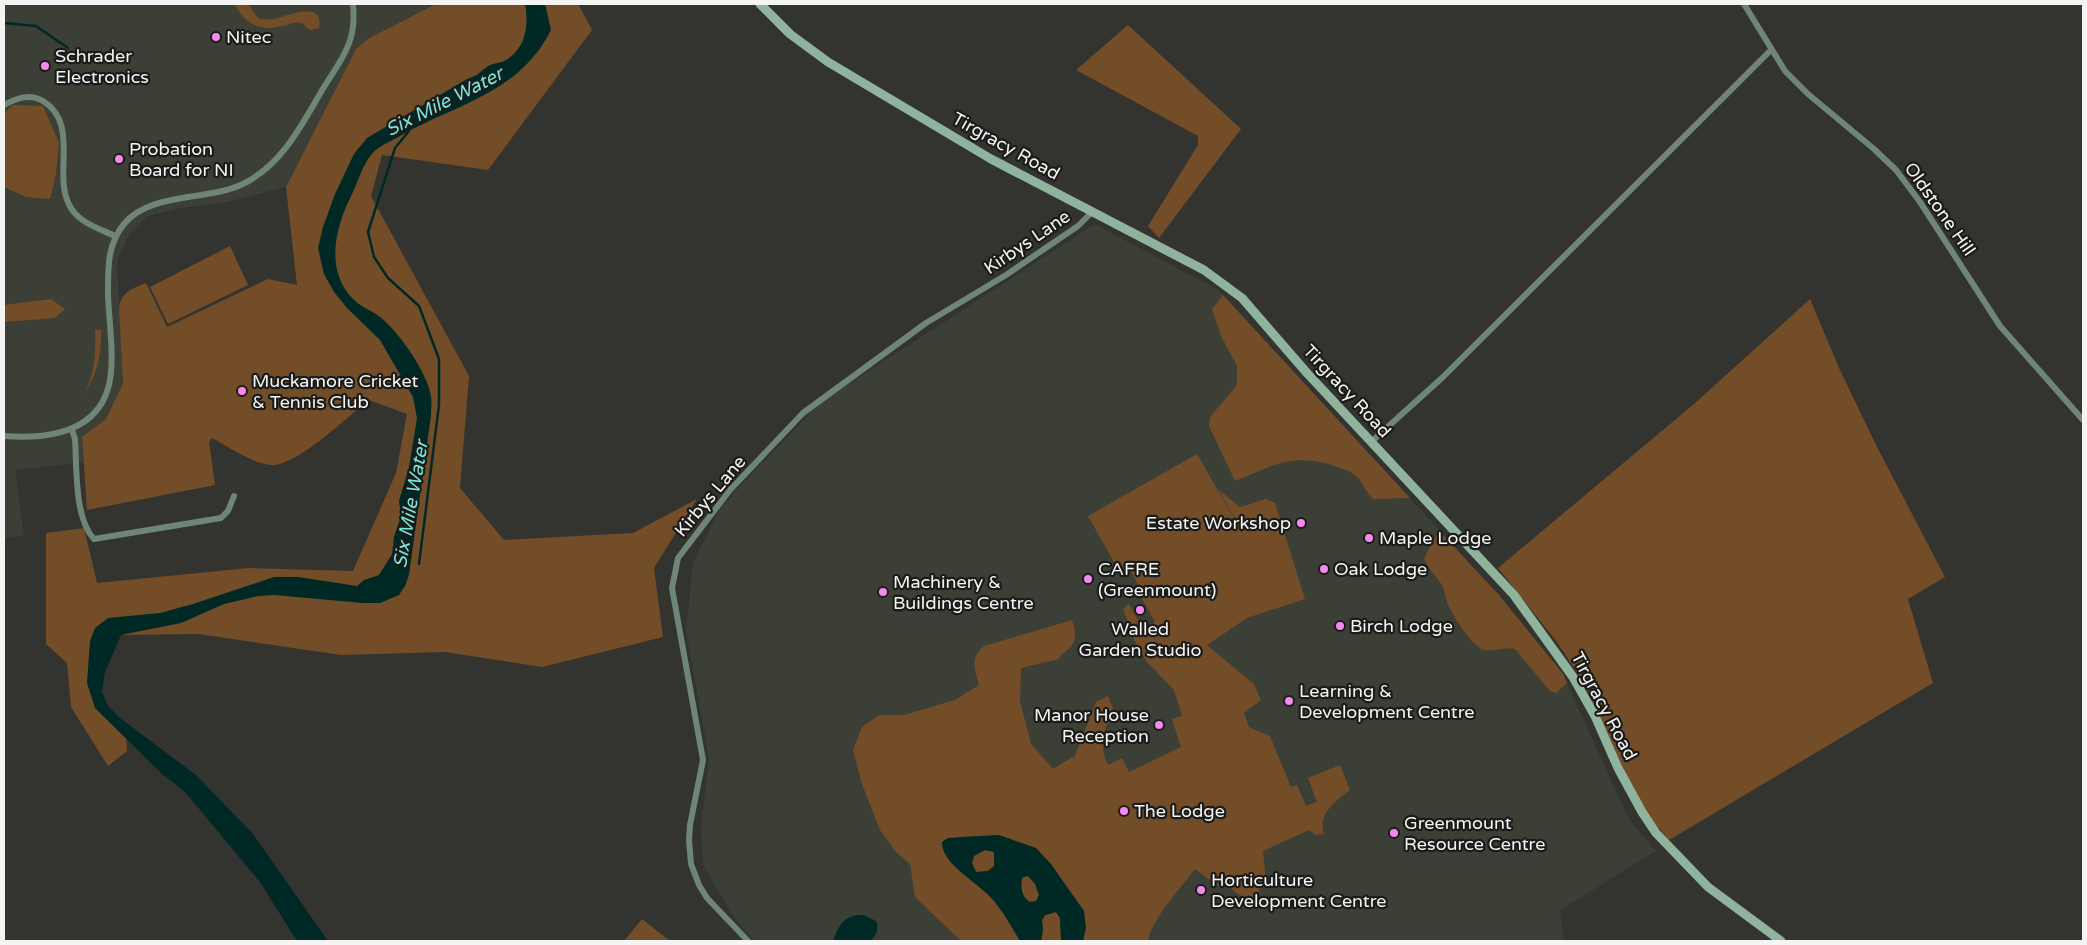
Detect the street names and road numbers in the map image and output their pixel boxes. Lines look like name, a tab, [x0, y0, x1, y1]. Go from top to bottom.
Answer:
street label: Tirgracy Road	[948, 107, 1064, 185]
street label: Oldstone Hill	[1900, 158, 1980, 260]
street label: Kirbys Lane	[980, 205, 1074, 279]
street label: Tirgracy Road	[1298, 340, 1396, 442]
street label: Kirbys Lane	[670, 451, 750, 541]
street label: Tirgracy Road	[1566, 648, 1642, 764]

